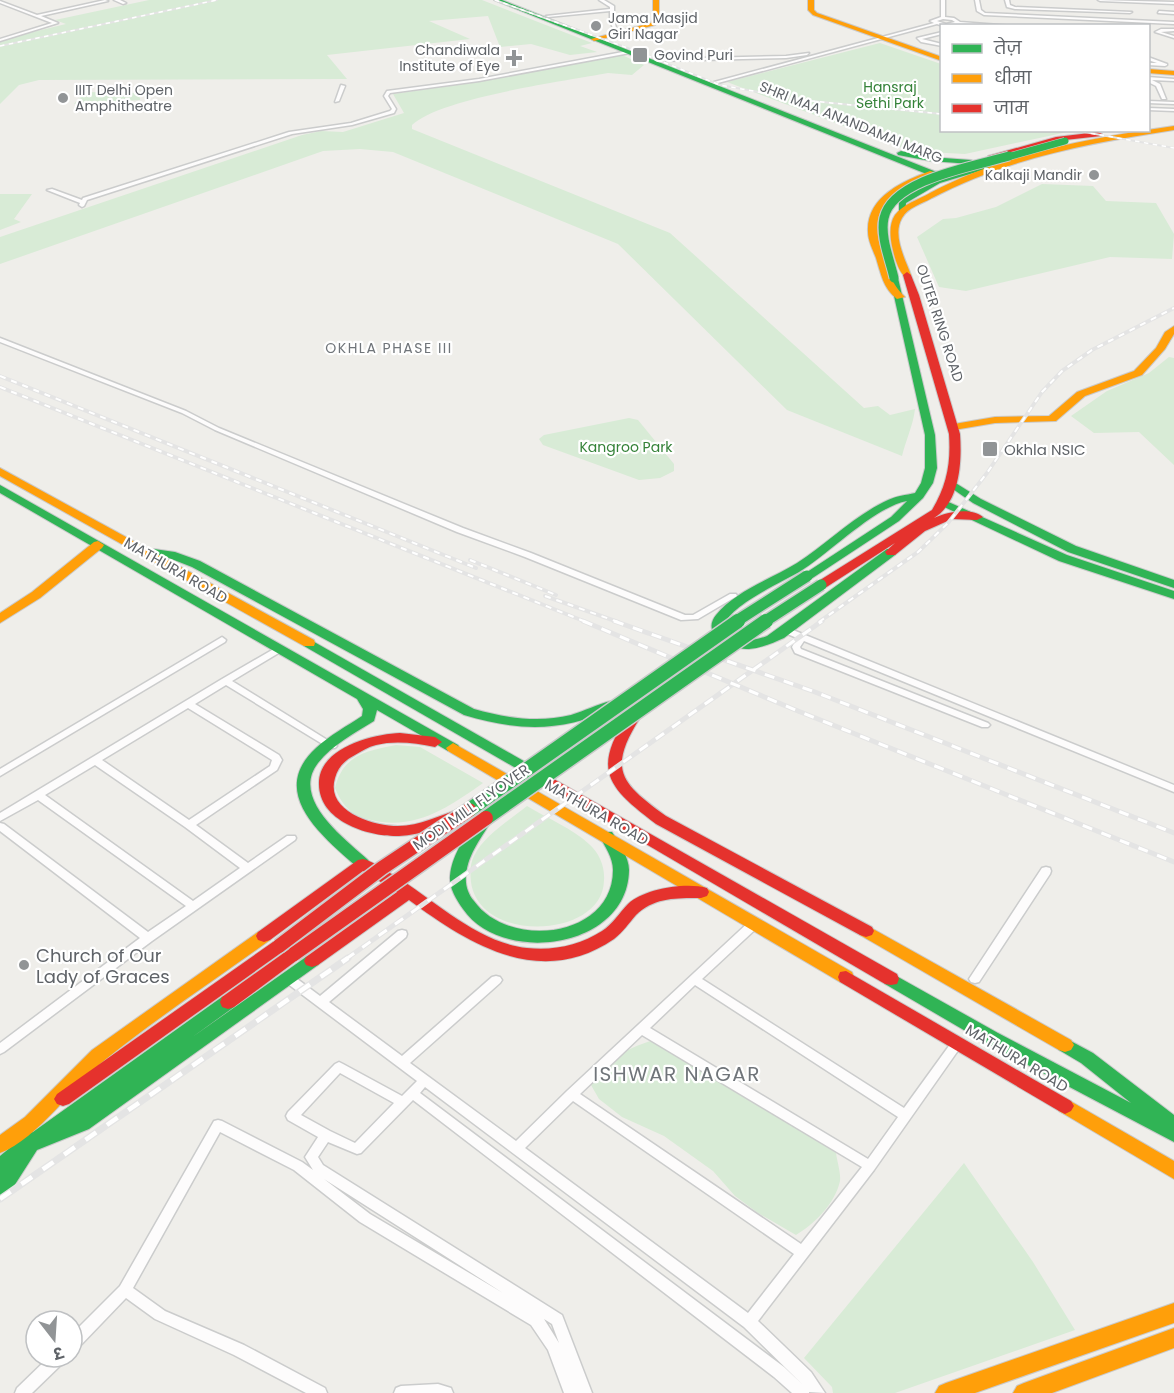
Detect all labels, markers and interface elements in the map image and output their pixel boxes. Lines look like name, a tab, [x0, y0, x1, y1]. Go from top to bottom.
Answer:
place label: Jama Masjid Giri Nagar	[608, 8, 698, 44]
marker: Jama Masjid Giri Nagar	[589, 19, 603, 33]
legend	[940, 24, 1150, 132]
text: तेज़	[993, 35, 1022, 60]
place label: Chandiwala Institute of Eye	[399, 40, 500, 76]
place label: Govind Puri	[654, 45, 733, 65]
marker: Govind Puri	[631, 46, 649, 64]
marker: Chandiwala Institute of Eye	[505, 49, 523, 67]
text: धीमा	[994, 65, 1032, 90]
street label: SHRI MAA ANANDAMAI MARG	[757, 76, 946, 168]
park label: Hansraj Sethi Park	[856, 77, 925, 113]
place label: IIIT Delhi Open Amphitheatre	[75, 80, 173, 116]
marker: IIIT Delhi Open Amphitheatre	[56, 91, 70, 105]
text: जाम	[993, 95, 1029, 120]
place label: Kalkaji Mandir	[985, 165, 1082, 185]
marker: Kalkaji Mandir	[1087, 168, 1101, 182]
street label: OUTER RING ROAD	[912, 262, 969, 385]
district label: OKHLA PHASE III	[325, 338, 453, 358]
park label: Kangroo Park	[579, 437, 673, 457]
place label: Okhla NSIC	[1004, 439, 1086, 460]
marker: Okhla NSIC	[981, 440, 999, 458]
street label: MATHURA ROAD	[120, 532, 232, 608]
street label: MODI MILL FLYOVER	[408, 759, 534, 855]
street label: MATHURA ROAD	[541, 774, 653, 850]
place label: Church of Our Lady of Graces	[36, 943, 170, 989]
marker: Church of Our Lady of Graces	[17, 958, 31, 972]
street label: MATHURA ROAD	[962, 1019, 1072, 1097]
district label: ISHWAR NAGAR	[593, 1060, 761, 1088]
north arrow	[24, 1309, 84, 1369]
text: उ	[50, 1340, 67, 1365]

